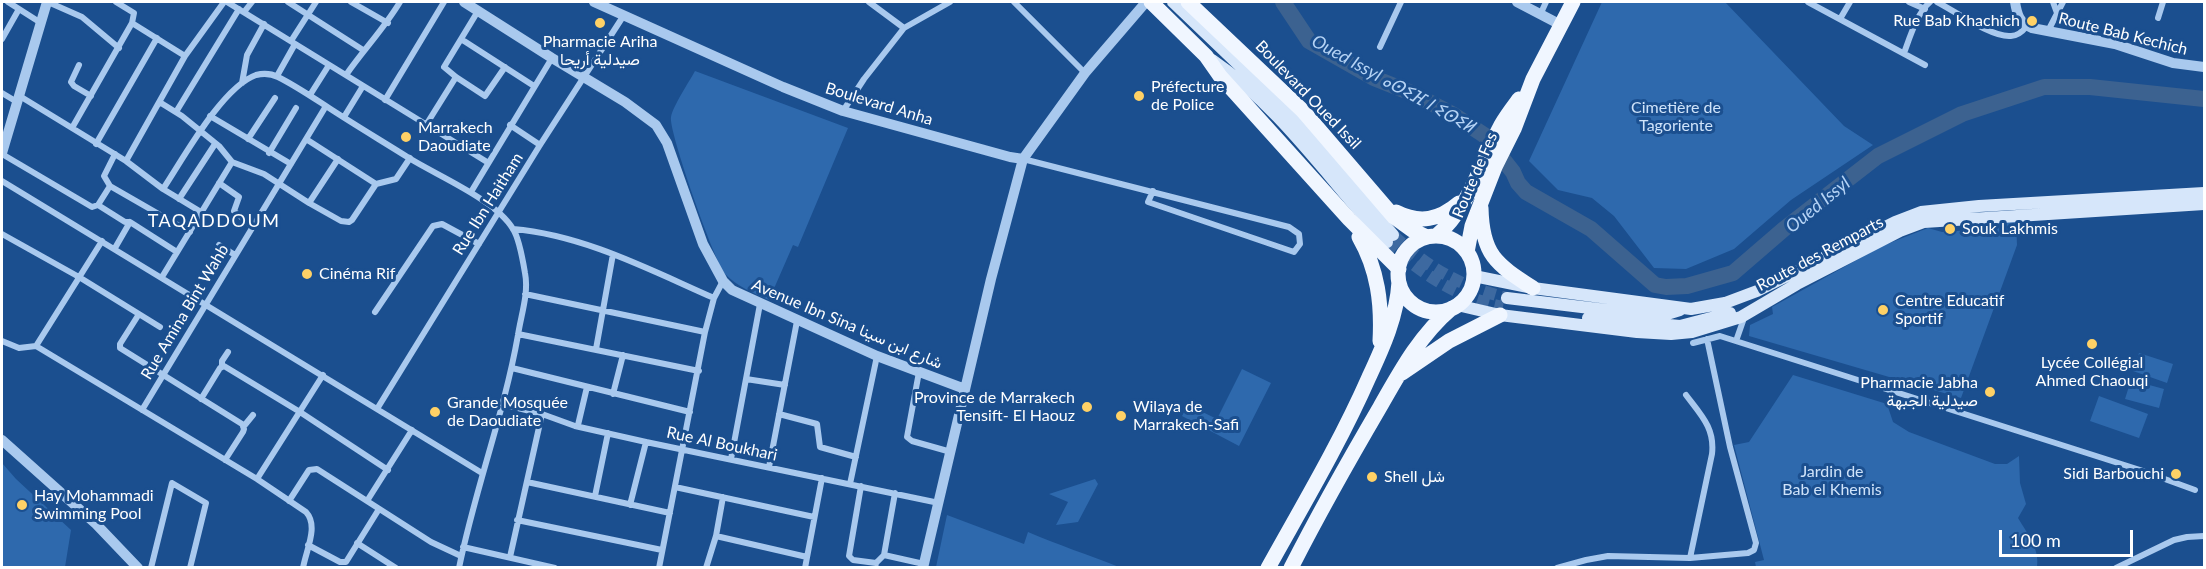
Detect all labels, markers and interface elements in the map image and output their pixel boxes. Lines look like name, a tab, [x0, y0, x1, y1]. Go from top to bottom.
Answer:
street label: Route Bab Kechich	[2056, 9, 2190, 59]
place label: Rue Bab Khachich	[1893, 11, 2020, 31]
marker: Rue Bab Khachich	[2025, 14, 2039, 28]
marker: Pharmacie Ariha صيدلية أريحا	[593, 16, 607, 30]
water label: Oued Issyl ⴰⵙⵉⴼ ⵏ ⵉⵙⵉⵍ	[1308, 30, 1478, 138]
place label: Pharmacie Ariha صيدلية أريحا	[543, 32, 657, 70]
street label: Boulevard Oued Issil	[1251, 37, 1365, 153]
place label: Préfecture de Police	[1151, 77, 1224, 115]
street label: Boulevard Anha	[823, 79, 935, 129]
marker: Préfecture de Police	[1132, 89, 1146, 103]
park label: Cimetière de Tagoriente	[1631, 98, 1721, 136]
place label: Marrakech Daoudiate	[418, 118, 493, 156]
street label: Route de Fes	[1448, 129, 1502, 221]
marker: Marrakech Daoudiate	[399, 130, 413, 144]
street label: Rue Ibn Haitham	[449, 149, 527, 259]
water label: Oued Issyl	[1781, 172, 1855, 238]
district label: TAQADDOUM	[148, 210, 280, 232]
street label: Route des Remparts	[1753, 212, 1887, 296]
place label: Souk Lakhmis	[1962, 219, 2058, 239]
marker: Souk Lakhmis	[1943, 222, 1957, 236]
street label: Rue Amina Bint Wahb	[137, 241, 233, 383]
place label: Cinéma Rif	[319, 264, 395, 284]
marker: Cinéma Rif	[300, 267, 314, 281]
street label: Avenue Ibn Sina شارع ابن سينا	[749, 275, 945, 373]
place label: Centre Educatif Sportif	[1895, 291, 2004, 329]
marker: Centre Educatif Sportif	[1876, 303, 1890, 317]
marker: Lycée Collégial Ahmed Chaouqi	[2085, 337, 2099, 351]
place label: Lycée Collégial Ahmed Chaouqi	[2036, 353, 2148, 391]
place label: Pharmacie Jabha صيدلية الجبهة	[1860, 373, 1978, 411]
marker: Pharmacie Jabha صيدلية الجبهة	[1983, 385, 1997, 399]
place label: Province de Marrakech Tensift- El Haouz	[914, 388, 1075, 426]
place label: Grande Mosquée de Daoudiate	[447, 393, 568, 431]
place label: Wilaya de Marrakech-Safi	[1133, 397, 1239, 435]
marker: Province de Marrakech Tensift- El Haouz	[1080, 400, 1094, 414]
marker: Grande Mosquée de Daoudiate	[428, 405, 442, 419]
marker: Wilaya de Marrakech-Safi	[1114, 409, 1128, 423]
street label: Rue Al Boukhari	[665, 423, 779, 465]
park label: Jardin de Bab el Khemis	[1782, 462, 1882, 500]
place label: Sidi Barbouchi	[2063, 464, 2164, 484]
place label: Shell شل	[1384, 467, 1445, 487]
marker: Sidi Barbouchi	[2169, 467, 2183, 481]
marker: Shell شل	[1365, 470, 1379, 484]
place label: Hay Mohammadi Swimming Pool	[34, 486, 154, 524]
marker: Hay Mohammadi Swimming Pool	[15, 498, 29, 512]
scale bar	[2002, 518, 2136, 556]
text: 100 m	[2010, 529, 2061, 551]

